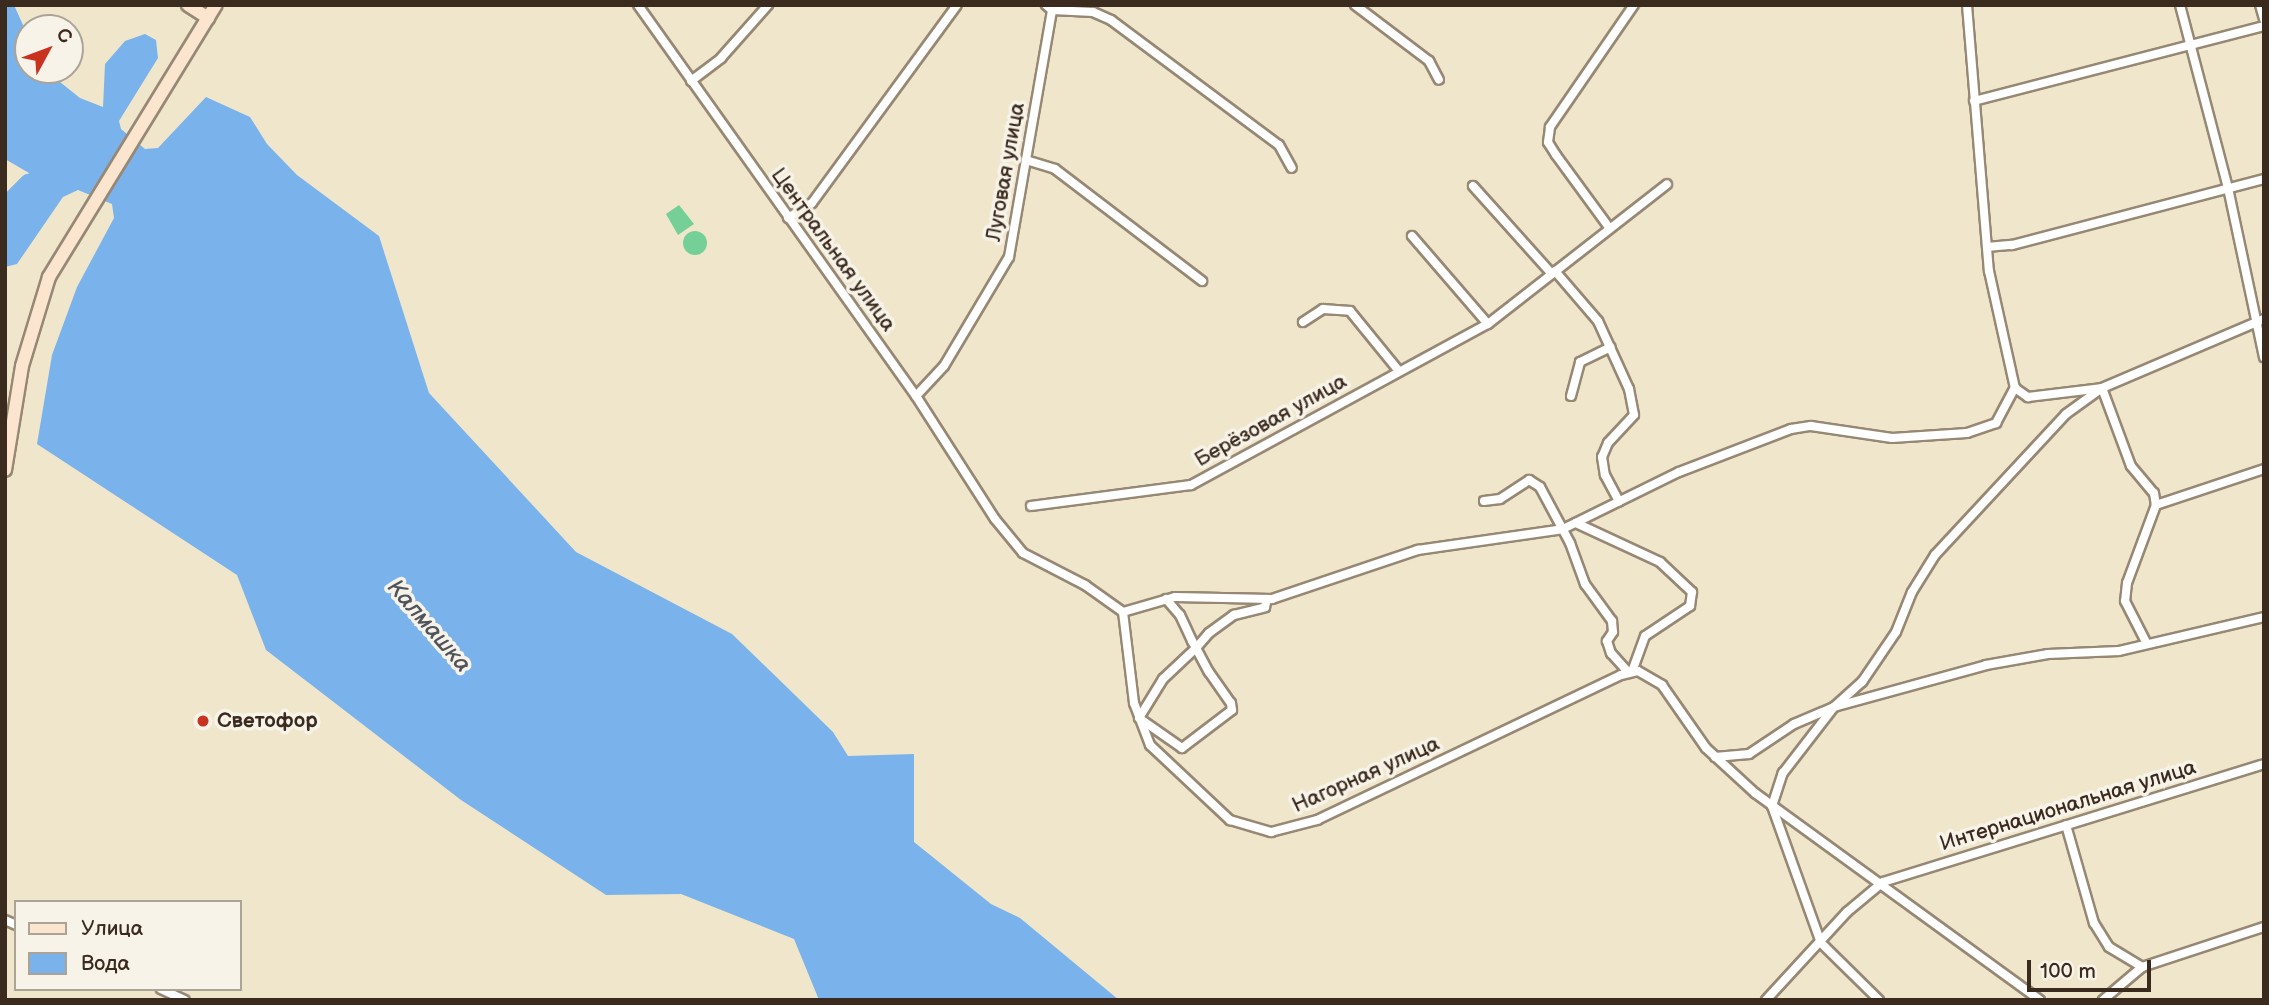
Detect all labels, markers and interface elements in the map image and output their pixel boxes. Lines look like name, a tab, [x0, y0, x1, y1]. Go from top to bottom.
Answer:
north arrow	[14, 14, 84, 84]
text: С	[51, 24, 77, 49]
street label: Луговая улица	[981, 101, 1031, 243]
street label: Центральная улица	[765, 163, 901, 337]
street label: Берёзовая улица	[1191, 369, 1351, 473]
water label: Калмашка	[381, 574, 477, 678]
place label: Светофор	[217, 708, 318, 734]
marker: Светофор	[195, 713, 211, 729]
street label: Нагорная улица	[1289, 731, 1443, 819]
street label: Интернациональная улица	[1937, 755, 2199, 857]
legend	[14, 900, 242, 991]
text: Улица	[81, 916, 143, 941]
scale bar	[2031, 946, 2155, 990]
text: Вода	[81, 951, 130, 976]
text: 100 m	[2040, 959, 2096, 984]

